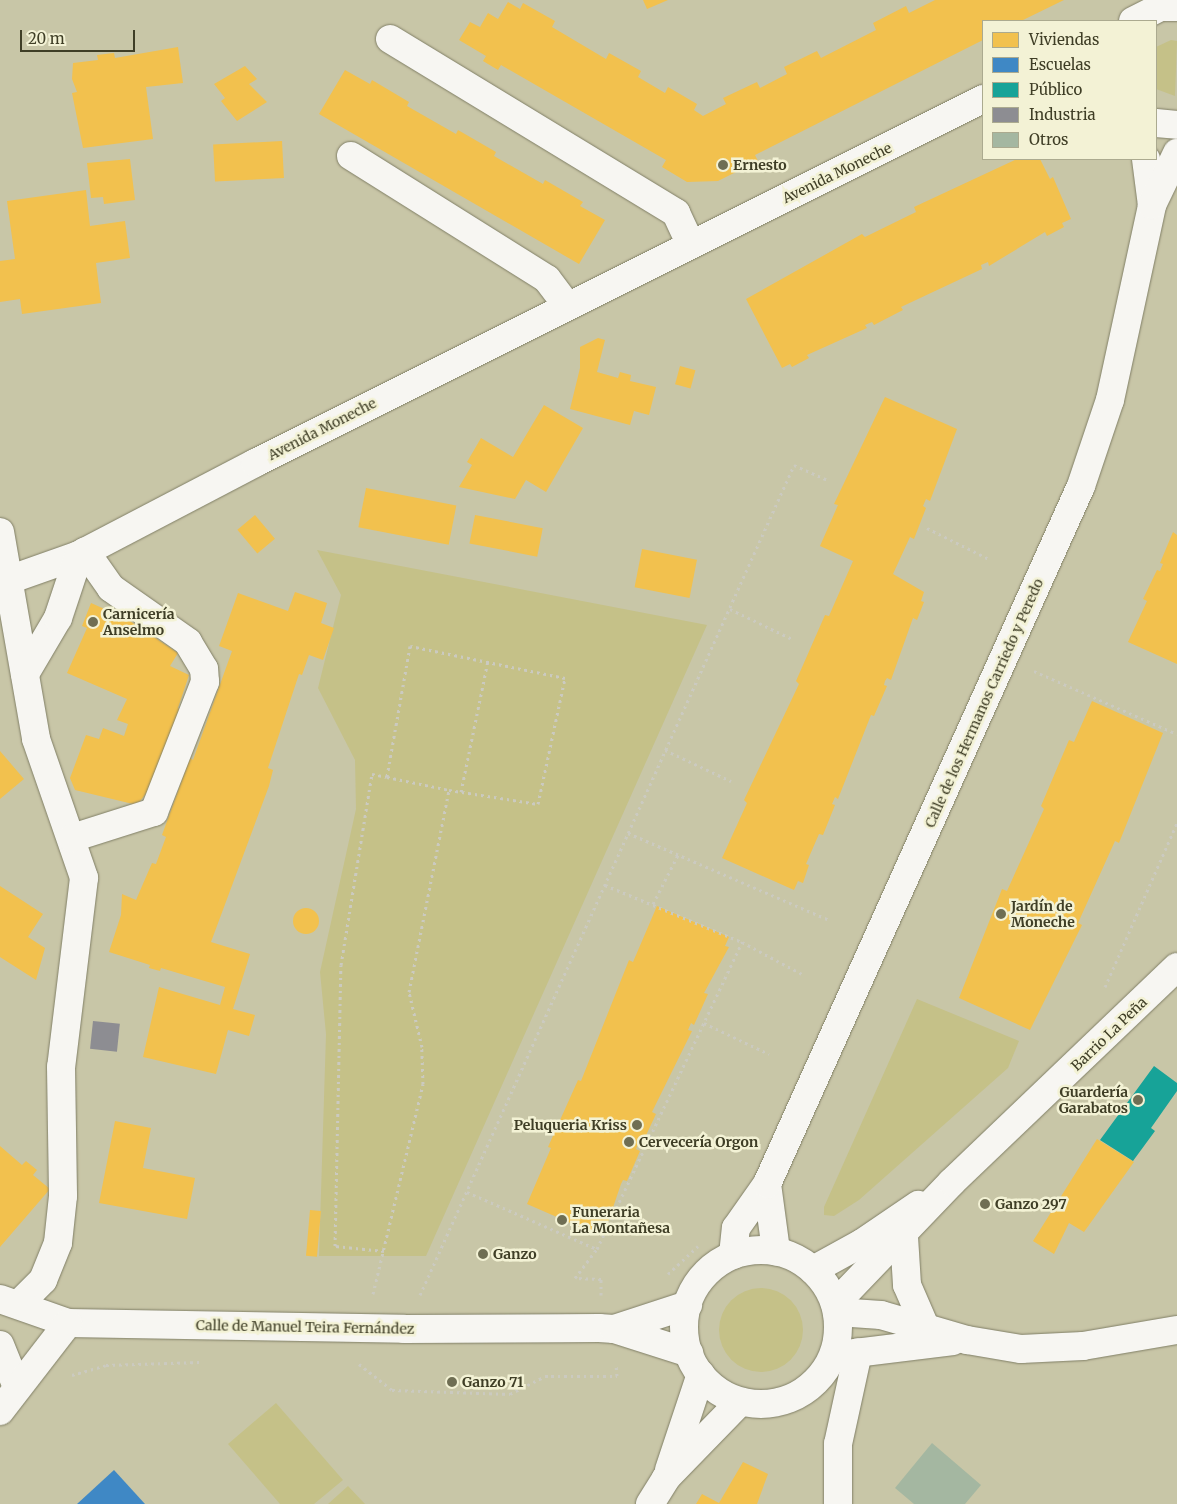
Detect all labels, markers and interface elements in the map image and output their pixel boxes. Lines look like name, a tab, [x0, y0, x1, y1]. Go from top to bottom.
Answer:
scale bar	[22, 20, 138, 52]
legend	[982, 20, 1157, 160]
text: 20 m	[28, 29, 65, 48]
text: Viviendas	[1029, 30, 1099, 49]
text: Escuelas	[1029, 55, 1091, 74]
text: Público	[1029, 80, 1082, 99]
text: Industria	[1029, 105, 1096, 124]
text: Otros	[1029, 130, 1068, 149]
street label: Avenida Moneche	[780, 139, 894, 207]
place label: Ernesto	[733, 157, 787, 173]
marker: Ernesto	[717, 159, 729, 171]
street label: Avenida Moneche	[265, 394, 379, 464]
street label: Calle de los Hermanos Carriedo y Peredo	[921, 576, 1047, 830]
place label: Carnicería Anselmo	[103, 606, 175, 638]
marker: Carnicería Anselmo	[87, 616, 99, 628]
place label: Jardín de Moneche	[1011, 898, 1075, 930]
marker: Jardín de Moneche	[995, 908, 1007, 920]
street label: Barrio La Peña	[1068, 994, 1150, 1074]
place label: Guardería Garabatos	[1059, 1084, 1128, 1116]
marker: Guardería Garabatos	[1132, 1094, 1144, 1106]
place label: Peluqueria Kriss	[514, 1117, 627, 1133]
marker: Peluqueria Kriss	[631, 1119, 643, 1131]
place label: Cervecería Orgon	[639, 1134, 758, 1150]
marker: Cervecería Orgon	[623, 1136, 635, 1148]
place label: Ganzo 297	[995, 1196, 1067, 1212]
marker: Ganzo 297	[979, 1198, 991, 1210]
place label: Funeraria La Montañesa	[572, 1204, 670, 1236]
marker: Funeraria La Montañesa	[556, 1214, 568, 1226]
place label: Ganzo	[493, 1246, 537, 1262]
marker: Ganzo	[477, 1248, 489, 1260]
street label: Calle de Manuel Teira Fernández	[196, 1317, 414, 1337]
place label: Ganzo 71	[462, 1374, 523, 1390]
marker: Ganzo 71	[446, 1376, 458, 1388]

